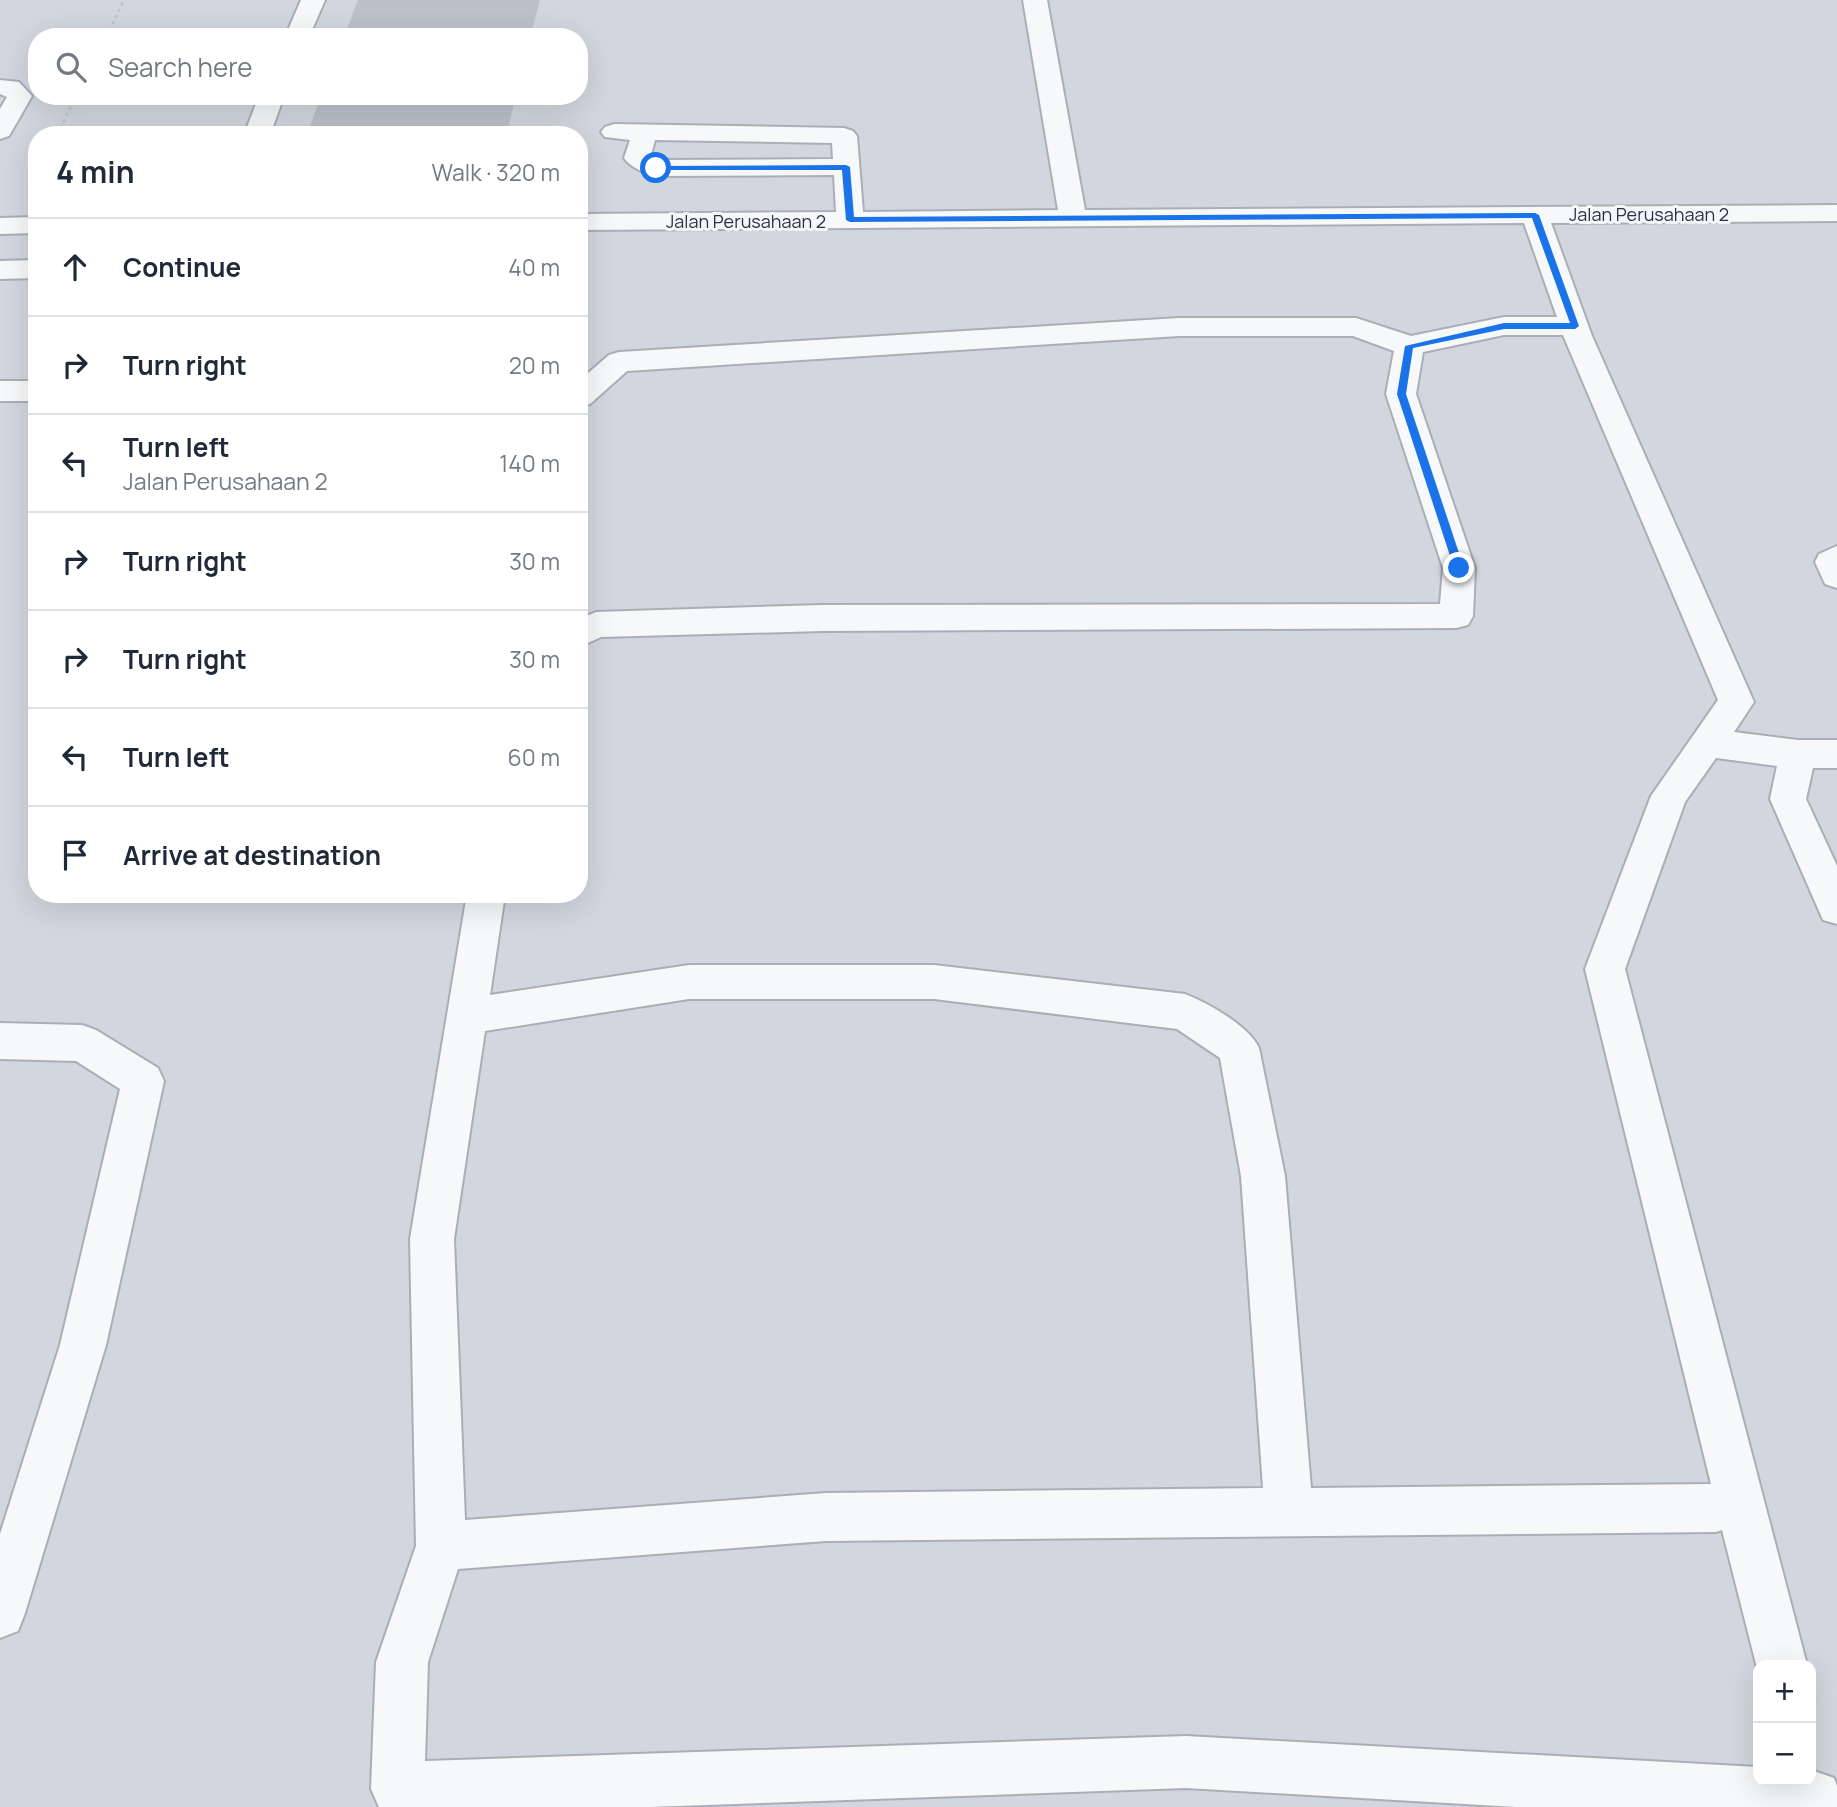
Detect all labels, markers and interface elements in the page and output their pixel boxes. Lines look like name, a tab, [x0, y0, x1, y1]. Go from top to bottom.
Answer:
search box	[28, 28, 588, 105]
icon: search	[52, 48, 90, 86]
text: Search here	[108, 49, 253, 85]
text: 4 min	[56, 151, 134, 192]
route start	[640, 152, 671, 183]
text: Walk · 320 m	[432, 156, 560, 188]
street label: Jalan Perusahaan 2	[1569, 202, 1729, 226]
street label: Jalan Perusahaan 2	[666, 209, 826, 233]
icon: ahead	[56, 248, 94, 286]
text: Continue	[123, 249, 241, 285]
text: 40 m	[508, 251, 560, 283]
icon: right	[56, 346, 94, 384]
text: Turn right	[123, 347, 247, 383]
text: 20 m	[509, 349, 560, 381]
text: Turn left	[123, 429, 230, 465]
icon: left	[56, 444, 94, 482]
text: 140 m	[499, 447, 560, 479]
text: Jalan Perusahaan 2	[123, 465, 328, 497]
icon: right	[56, 542, 94, 580]
text: Turn right	[123, 543, 247, 579]
text: 30 m	[509, 545, 560, 577]
route end	[1443, 552, 1474, 583]
icon: right	[56, 640, 94, 678]
text: Turn right	[123, 641, 247, 677]
text: 30 m	[509, 643, 560, 675]
icon: left	[56, 738, 94, 776]
text: Turn left	[123, 739, 230, 775]
text: 60 m	[508, 741, 560, 773]
icon: arrive	[56, 836, 94, 874]
text: Arrive at destination	[123, 837, 381, 873]
map controls	[1753, 1660, 1816, 1786]
button: +	[1753, 1660, 1816, 1723]
button: −	[1753, 1723, 1816, 1786]

